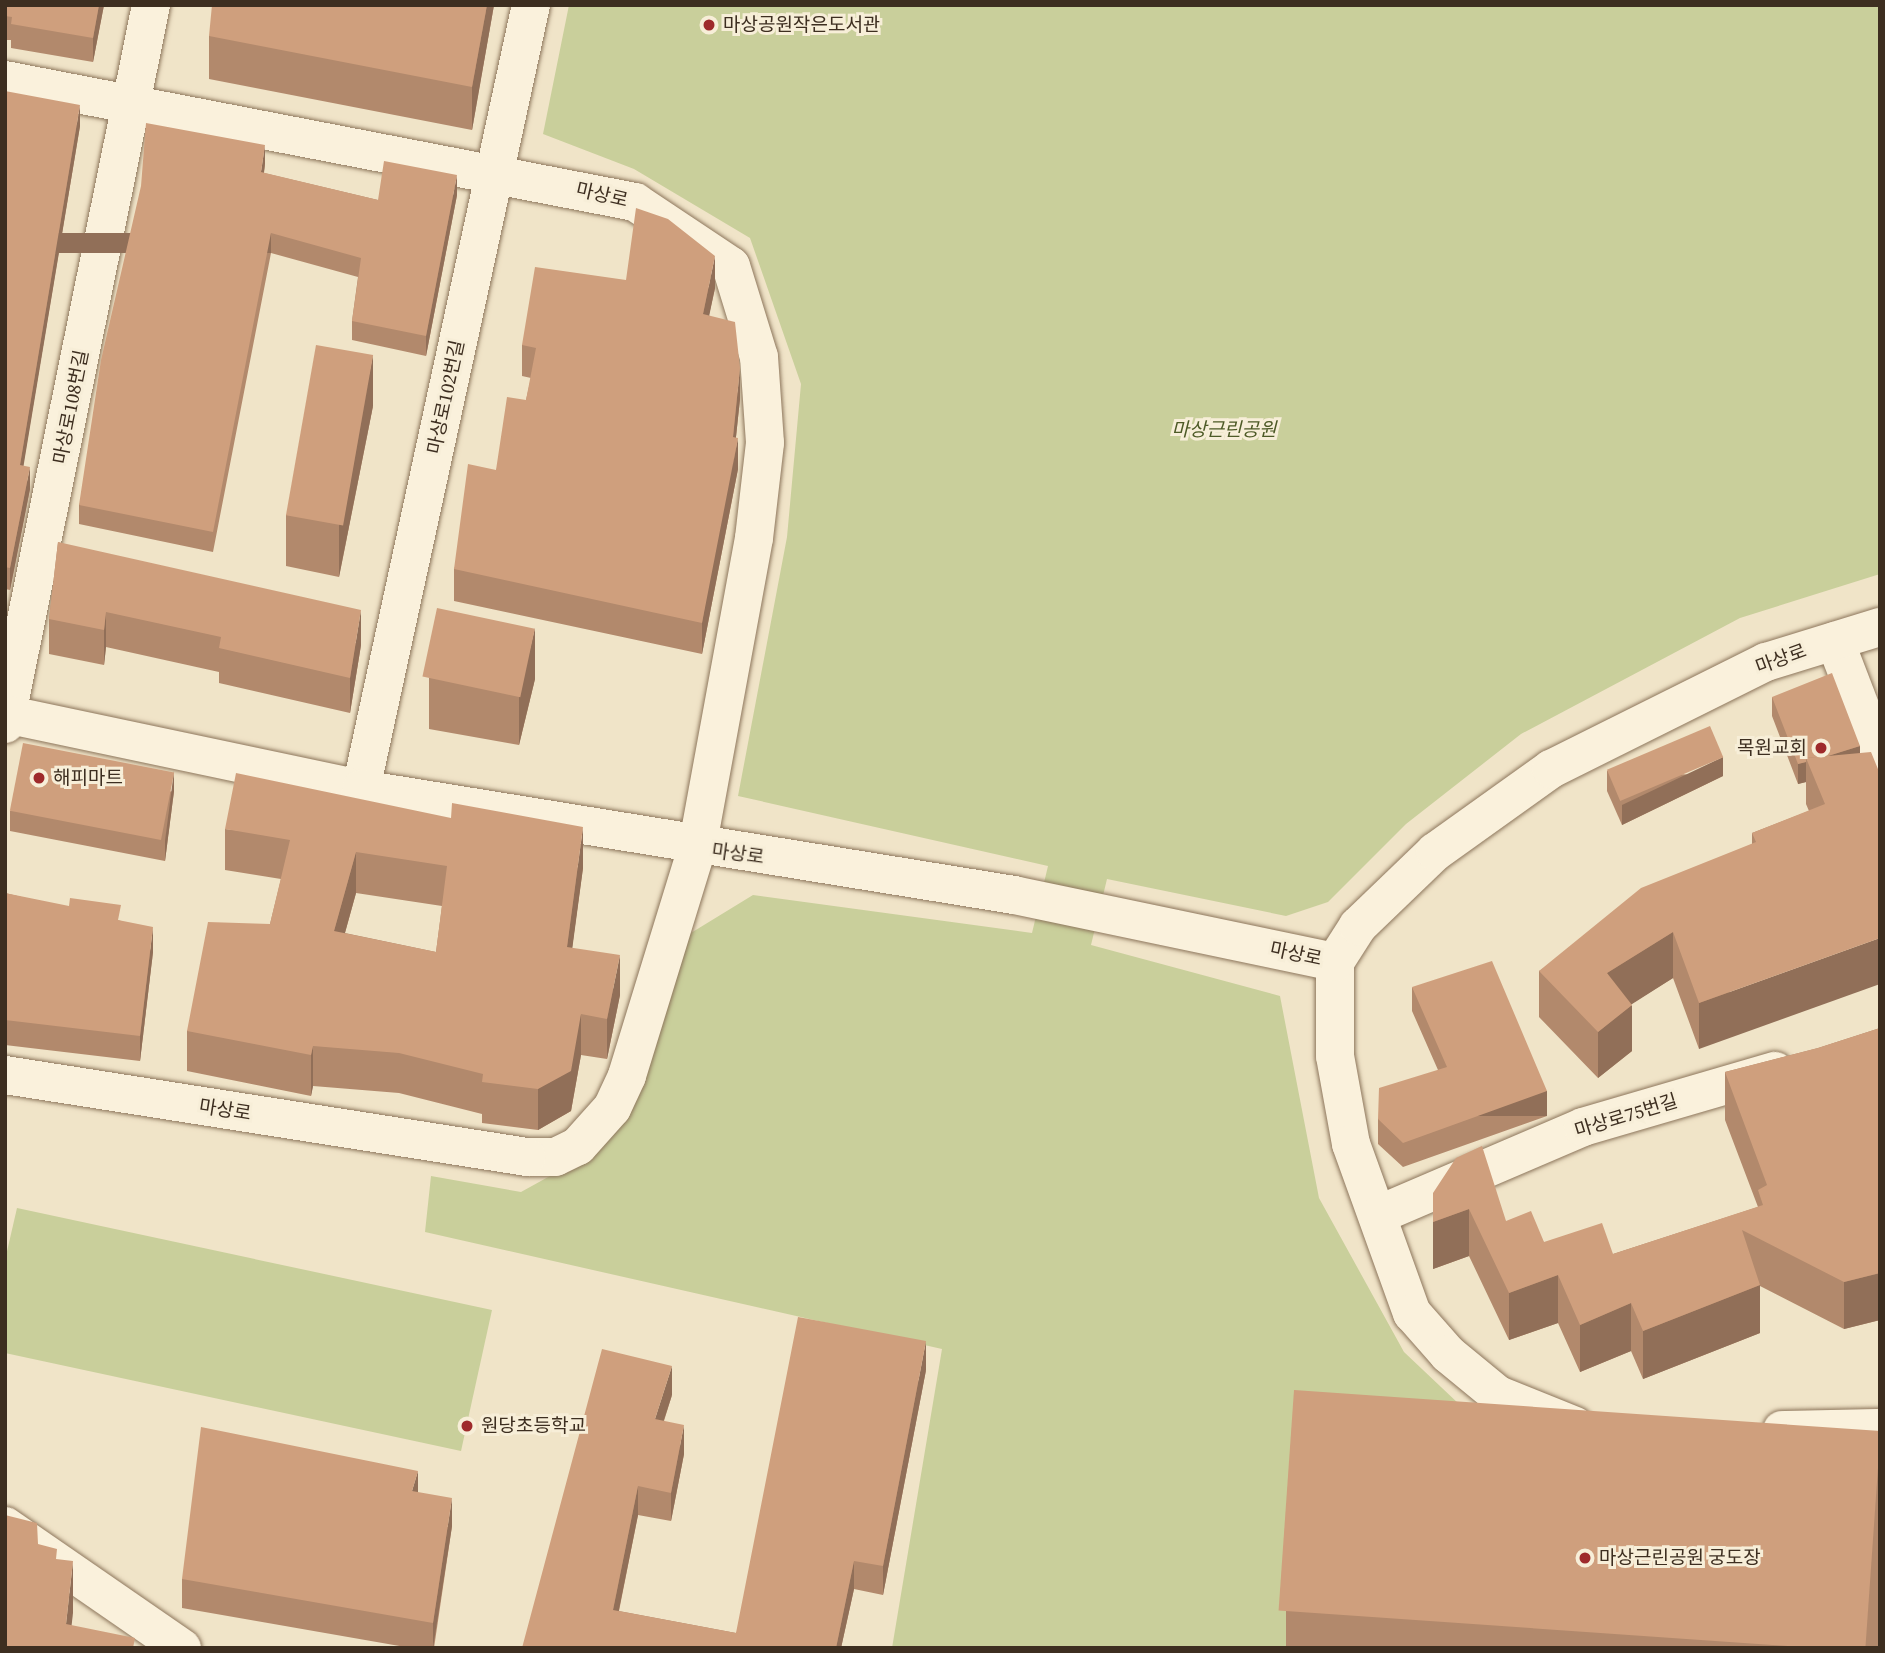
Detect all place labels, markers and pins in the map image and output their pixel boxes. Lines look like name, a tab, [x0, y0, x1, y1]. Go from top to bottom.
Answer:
place label: 마상공원작은도서관	[723, 14, 880, 36]
marker: 마상공원작은도서관	[701, 17, 717, 33]
place label: 목원교회	[1737, 737, 1807, 759]
marker: 목원교회	[1813, 740, 1829, 756]
place label: 해피마트	[53, 767, 123, 789]
marker: 해피마트	[31, 770, 47, 786]
place label: 원당초등학교	[481, 1415, 586, 1437]
marker: 원당초등학교	[459, 1418, 475, 1434]
place label: 마상근린공원 궁도장	[1599, 1547, 1761, 1569]
marker: 마상근린공원 궁도장	[1577, 1550, 1593, 1566]

